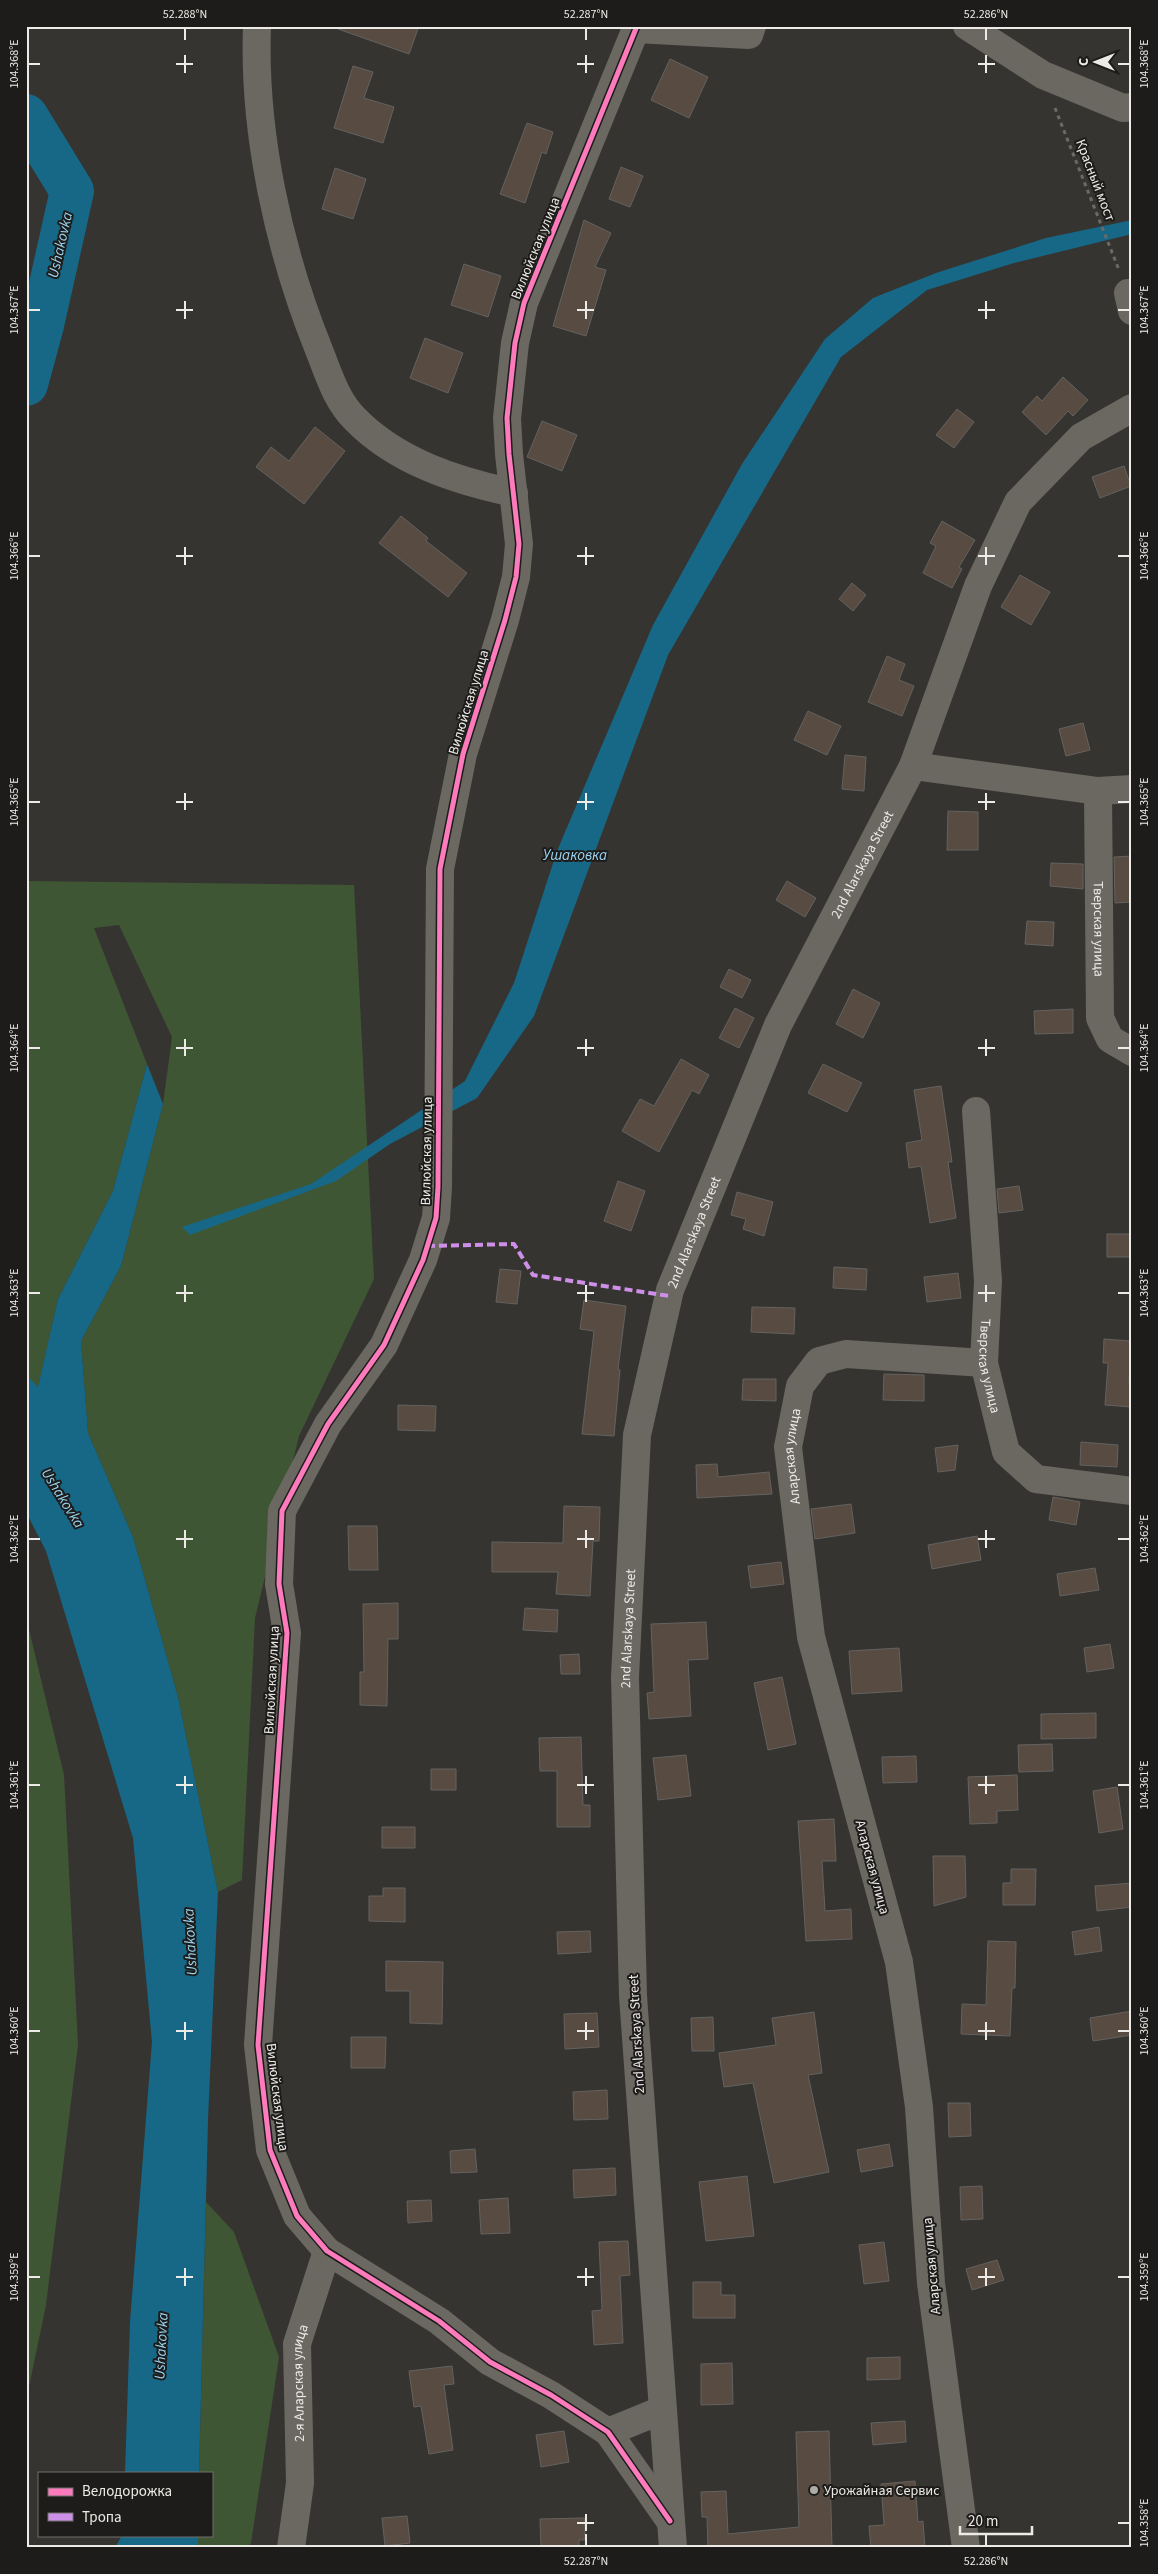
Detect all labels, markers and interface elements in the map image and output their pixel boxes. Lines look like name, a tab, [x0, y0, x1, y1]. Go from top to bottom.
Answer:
text: 52.288°N	[163, 6, 207, 23]
text: 52.287°N	[564, 6, 608, 23]
text: 52.286°N	[964, 6, 1008, 23]
north arrow	[1070, 38, 1120, 88]
text: 104.368°E	[6, 39, 23, 89]
text: 104.368°E	[1136, 39, 1153, 89]
text: С	[1074, 58, 1094, 66]
street label: Красный мост	[1070, 136, 1120, 225]
street label: Вилюйская улица	[506, 194, 566, 303]
water label: Ushakovka	[43, 210, 78, 280]
text: 104.367°E	[6, 285, 23, 335]
text: 104.367°E	[1136, 285, 1153, 335]
text: 104.366°E	[6, 531, 23, 581]
text: 104.366°E	[1136, 531, 1153, 581]
street label: Вилюйская улица	[443, 647, 494, 757]
text: 104.365°E	[6, 777, 23, 827]
text: 104.365°E	[1136, 777, 1153, 827]
street label: 2nd Alarskaya Street	[826, 807, 899, 922]
water label: Ушаковка	[543, 845, 607, 866]
street label: Тверская улица	[1088, 881, 1109, 977]
text: 104.364°E	[6, 1023, 23, 1073]
text: 104.364°E	[1136, 1023, 1153, 1073]
street label: Вилюйская улица	[416, 1096, 438, 1206]
street label: 2nd Alarskaya Street	[663, 1173, 726, 1292]
text: 104.363°E	[6, 1268, 23, 1318]
text: 104.363°E	[1136, 1268, 1153, 1318]
street label: Тверская улица	[973, 1318, 1005, 1415]
street label: Аларская улица	[779, 1407, 806, 1505]
water label: Ushakovka	[36, 1464, 89, 1532]
text: 104.362°E	[6, 1514, 23, 1564]
text: 104.362°E	[1136, 1514, 1153, 1564]
street label: 2nd Alarskaya Street	[616, 1568, 641, 1688]
street label: Вилюйская улица	[259, 1625, 285, 1735]
text: 104.361°E	[6, 1760, 23, 1810]
text: 104.361°E	[1136, 1760, 1153, 1810]
street label: Аларская улица	[850, 1818, 894, 1917]
water label: Ushakovka	[178, 1908, 203, 1976]
street label: 2nd Alarskaya Street	[624, 1974, 650, 2094]
text: 104.360°E	[6, 2006, 23, 2056]
text: 104.360°E	[1136, 2006, 1153, 2056]
street label: Вилюйская улица	[260, 2042, 294, 2152]
street label: Аларская улица	[918, 2217, 946, 2315]
text: 104.359°E	[6, 2252, 23, 2302]
text: 104.359°E	[1136, 2252, 1153, 2302]
water label: Ushakovka	[149, 2312, 174, 2380]
street label: 2-я Аларская улица	[288, 2322, 314, 2442]
legend	[38, 2472, 212, 2536]
text: Велодорожка	[82, 2481, 172, 2502]
place label: Урожайная Сервис	[824, 2481, 940, 2501]
marker: Урожайная Сервис	[808, 2484, 820, 2496]
text: 104.358°E	[1136, 2498, 1153, 2548]
scale bar	[960, 2504, 1033, 2536]
text: Тропа	[82, 2507, 122, 2528]
text: 20 m	[968, 2511, 998, 2532]
text: 52.287°N	[564, 2553, 608, 2570]
text: 52.286°N	[964, 2553, 1008, 2570]

